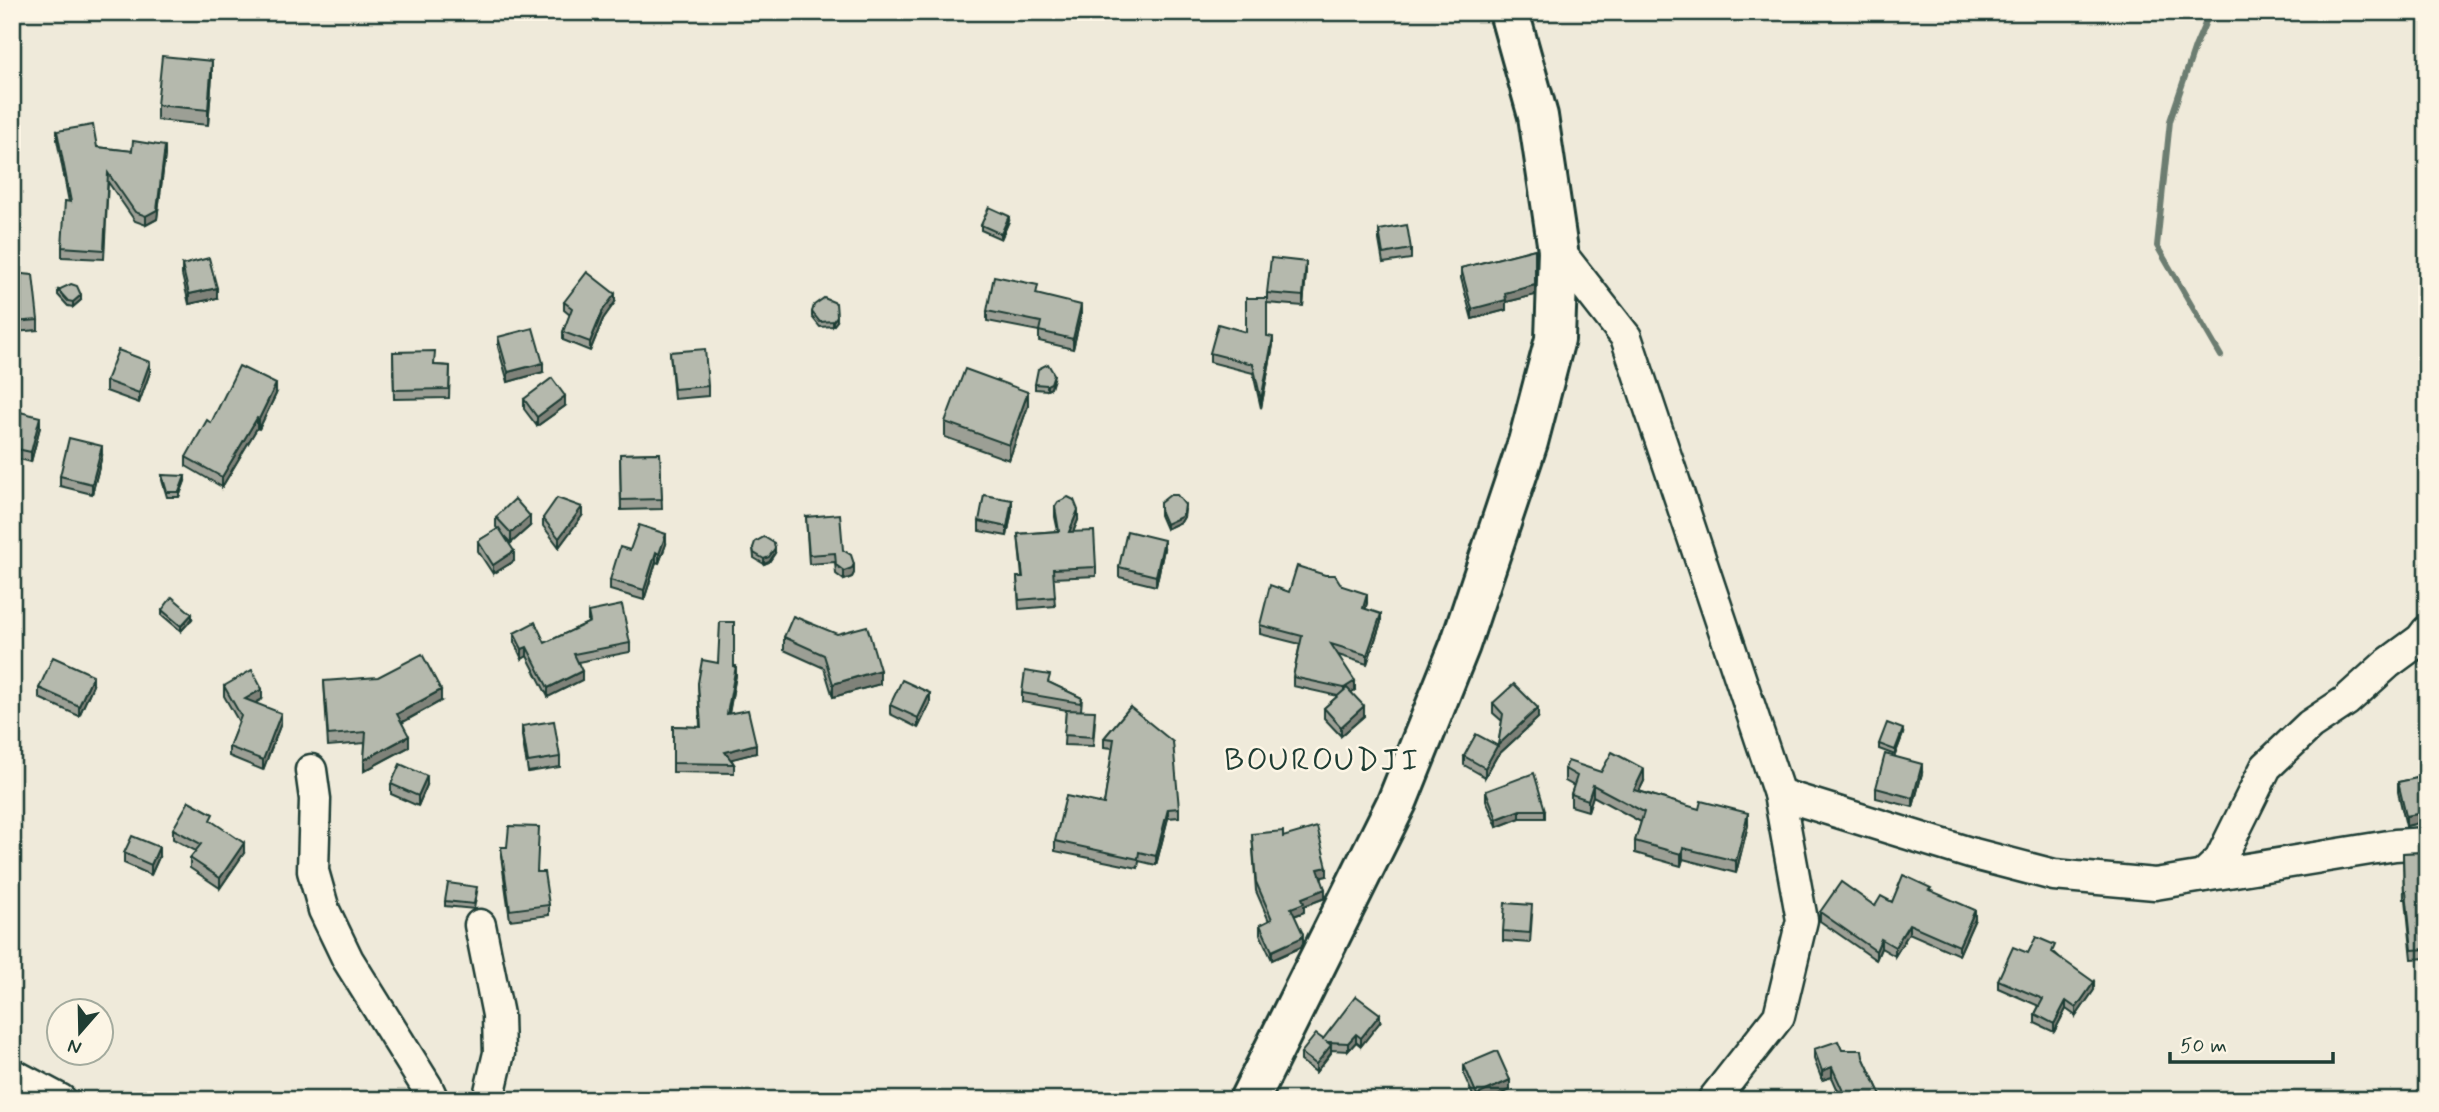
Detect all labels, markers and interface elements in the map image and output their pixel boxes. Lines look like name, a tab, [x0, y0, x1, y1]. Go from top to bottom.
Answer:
district label: BOUROUDJI	[1224, 740, 1420, 782]
north arrow	[46, 996, 116, 1066]
scale bar	[2170, 1021, 2332, 1065]
text: 50 m	[2180, 1032, 2227, 1060]
text: N	[64, 1033, 85, 1060]

